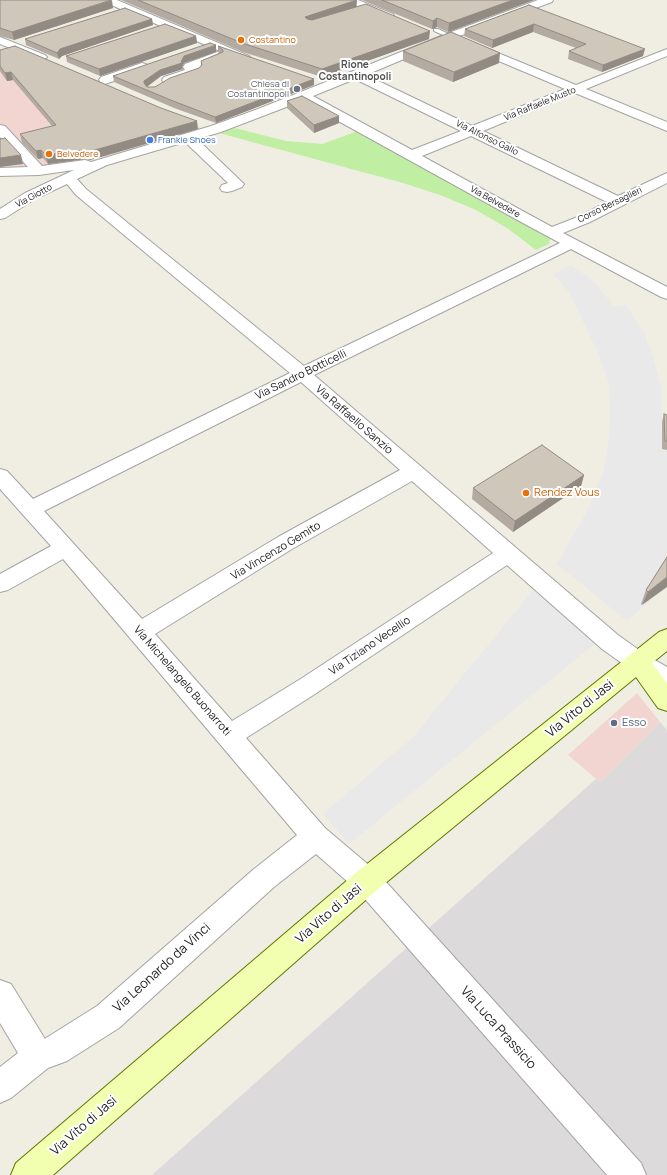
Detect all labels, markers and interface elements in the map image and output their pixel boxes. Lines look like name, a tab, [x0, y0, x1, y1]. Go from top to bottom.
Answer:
marker: Costantino	[236, 35, 246, 45]
place label: Costantino	[249, 35, 296, 45]
district label: Rione Costantinopoli	[319, 59, 391, 82]
place label: Chiesa di Costantinopoli	[227, 79, 289, 100]
marker: Chiesa di Costantinopoli	[292, 84, 302, 94]
street label: Via Raffaele Musto	[503, 85, 577, 123]
street label: Via Alfonso Gallo	[454, 118, 520, 158]
marker: Frankie Shoes	[145, 135, 155, 145]
place label: Frankie Shoes	[158, 135, 216, 145]
marker: Belvedere	[44, 149, 54, 159]
place label: Belvedere	[57, 149, 99, 159]
street label: Via Giotto	[14, 182, 54, 210]
street label: Via Belvedere	[468, 184, 522, 220]
street label: Corso Bersaglieri	[576, 185, 644, 225]
street label: Via Sandro Botticelli	[253, 347, 349, 403]
street label: Via Raffaello Sanzio	[313, 383, 395, 457]
place label: Rendez Vous	[534, 486, 599, 500]
marker: Rendez Vous	[521, 488, 531, 498]
street label: Via Vincenzo Gemito	[229, 519, 323, 583]
street label: Via Tiziano Vecellio	[327, 614, 413, 678]
street label: Via Michelangelo Buonarroti	[131, 623, 233, 739]
street label: Via Vito di Jasi	[543, 677, 617, 741]
place label: Esso	[622, 716, 646, 730]
marker: Esso	[609, 718, 619, 728]
street label: Via Vito di Jasi	[293, 881, 365, 947]
street label: Via Leonardo da Vinci	[110, 920, 214, 1016]
street label: Via Luca Prassicio	[457, 984, 539, 1072]
street label: Via Vito di Jasi	[48, 1093, 120, 1159]

